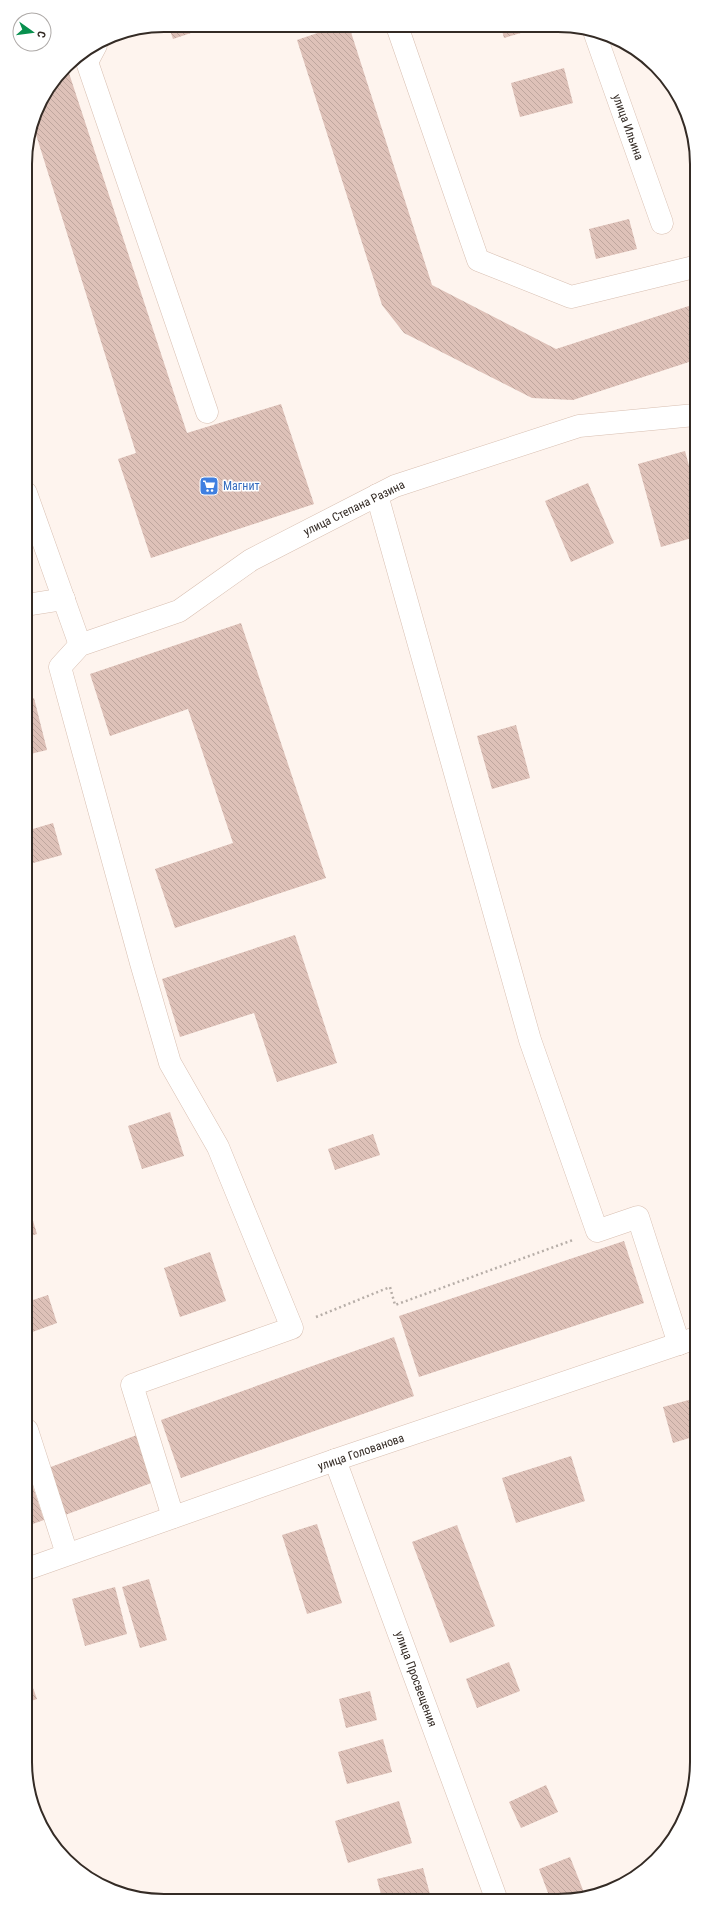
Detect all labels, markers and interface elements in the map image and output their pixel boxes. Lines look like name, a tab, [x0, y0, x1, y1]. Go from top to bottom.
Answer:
north arrow	[12, 12, 52, 52]
text: С	[34, 30, 48, 39]
street label: улица Ильина	[610, 92, 646, 162]
supermarket icon: Магнит	[198, 475, 220, 497]
street label: улица Степана Разина	[301, 477, 407, 539]
place label: Магнит	[223, 479, 260, 493]
street label: улица Голованова	[316, 1431, 406, 1473]
street label: улица Просвещения	[392, 1629, 440, 1729]

